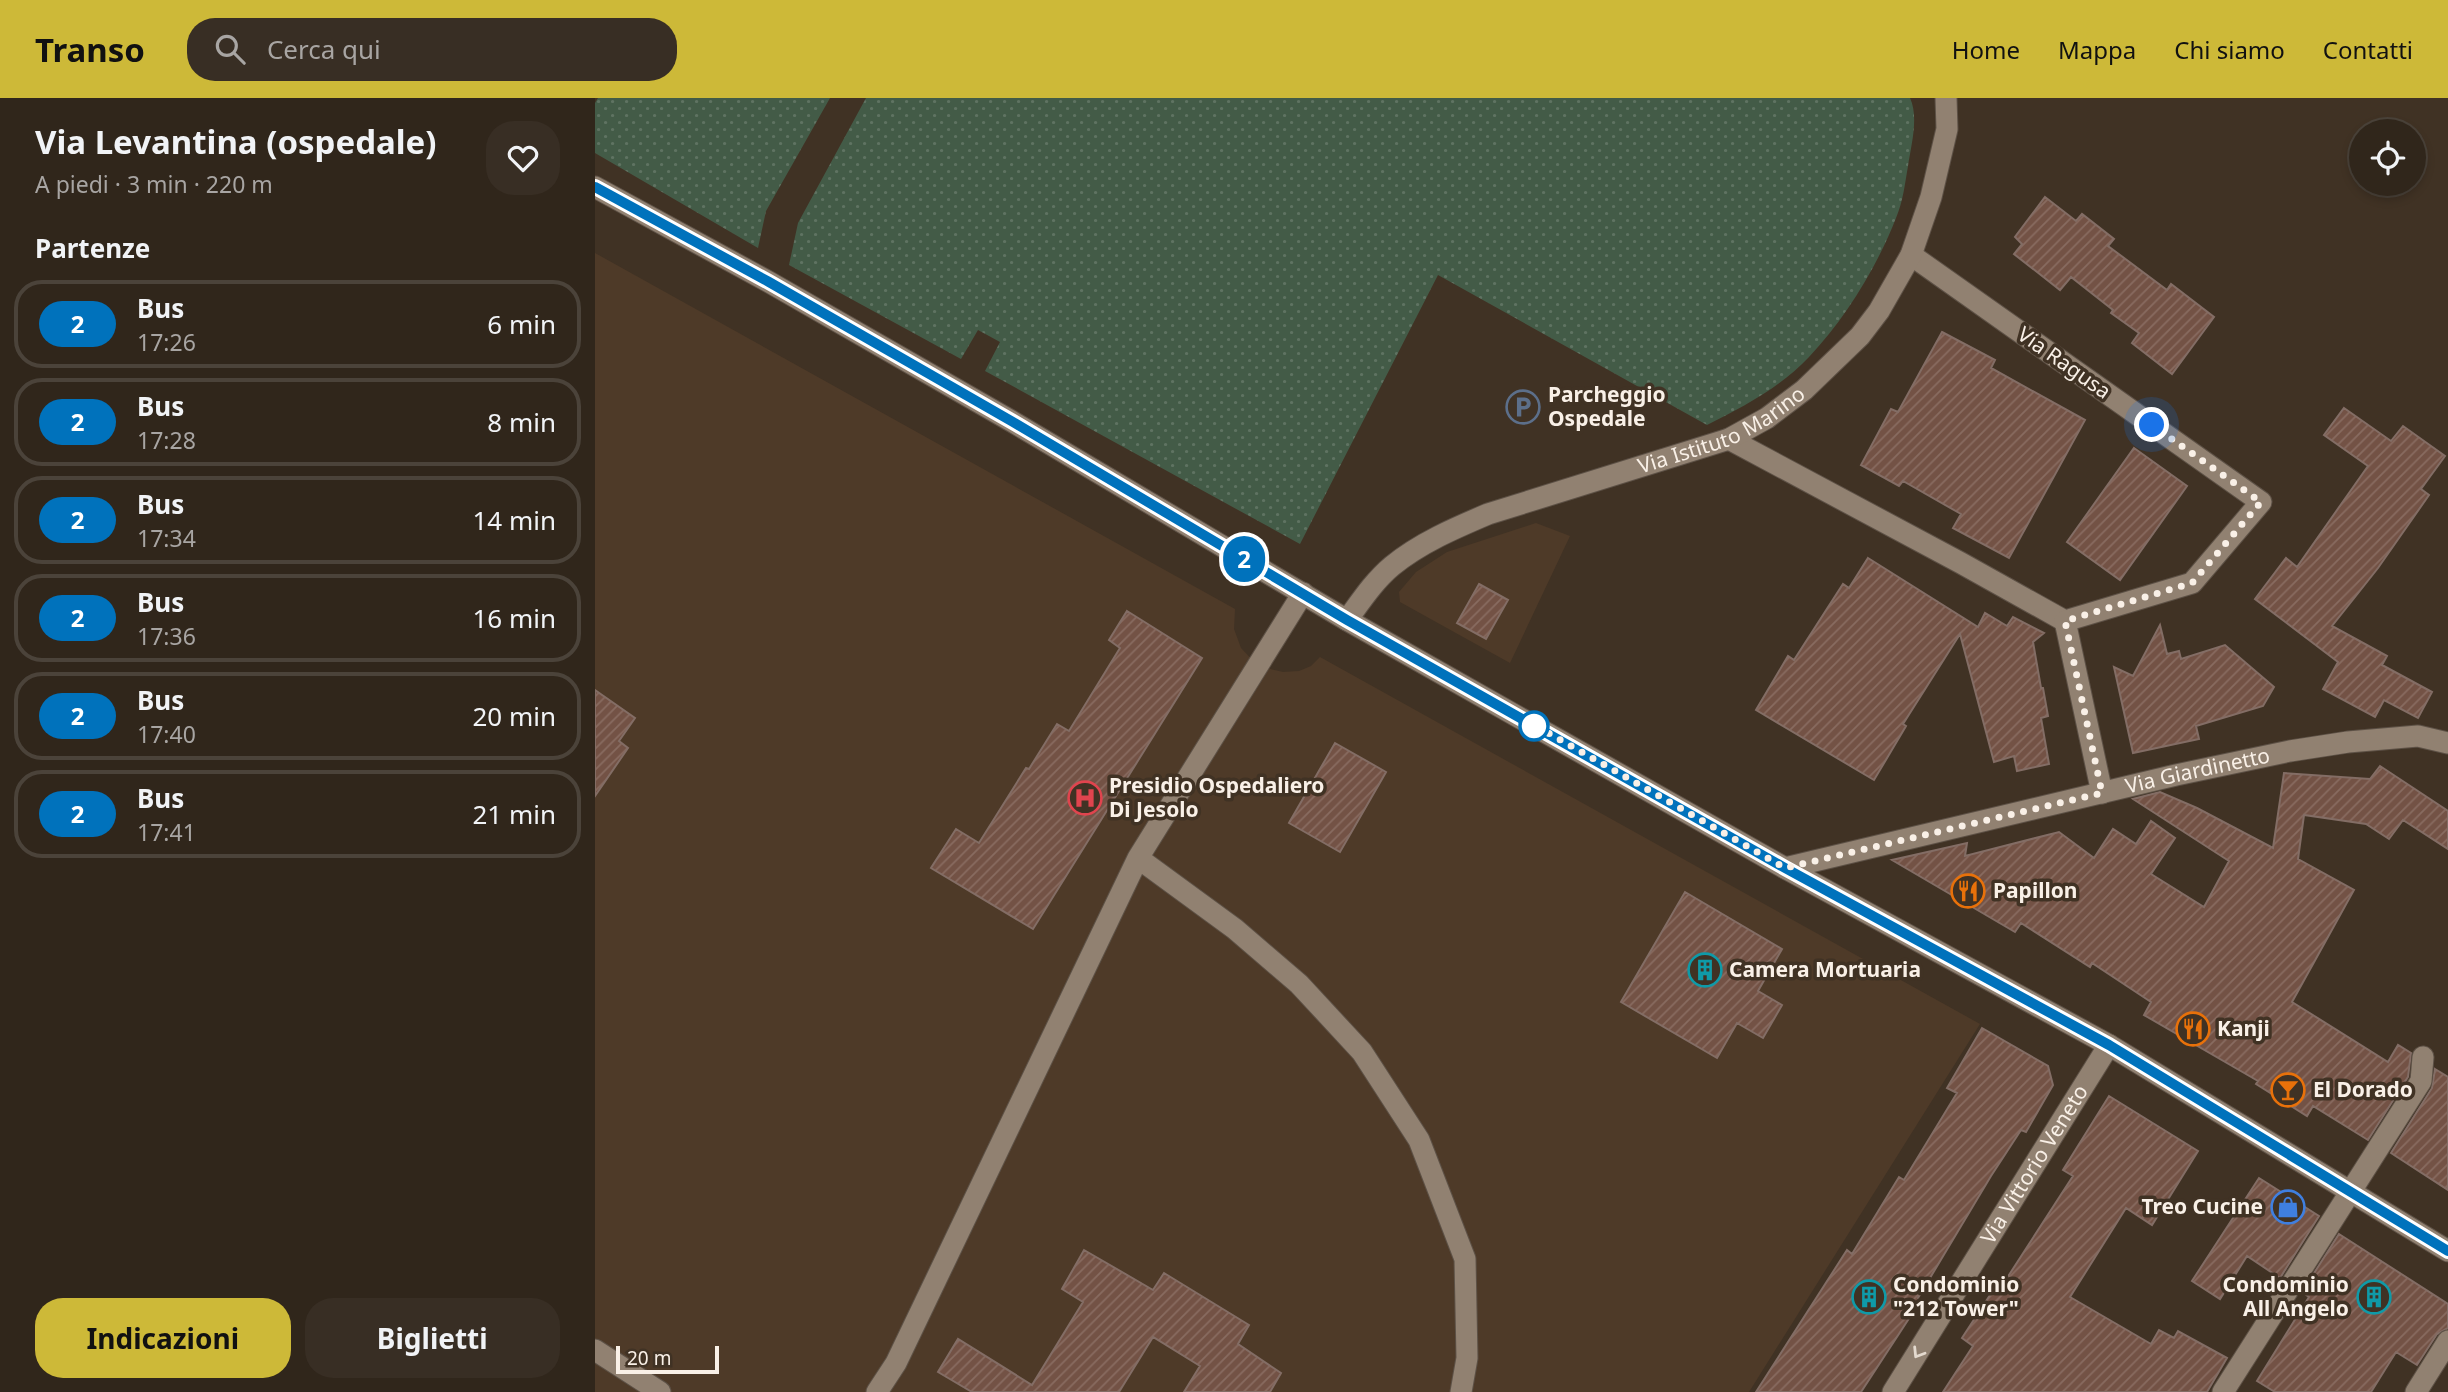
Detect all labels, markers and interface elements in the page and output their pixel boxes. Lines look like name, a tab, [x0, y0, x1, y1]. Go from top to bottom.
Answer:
search box	[187, 18, 677, 81]
text: Transo	[35, 27, 145, 72]
icon: search	[211, 30, 249, 68]
text: Cerca qui	[267, 31, 381, 67]
text: Home	[1952, 33, 2020, 66]
text: Mappa	[2058, 33, 2136, 66]
text: Chi siamo	[2174, 33, 2285, 66]
text: Contatti	[2323, 33, 2413, 66]
text: Via Levantina (ospedale)	[35, 119, 436, 164]
map controls	[2349, 119, 2426, 196]
button: locate	[2349, 119, 2426, 196]
button: heart	[486, 121, 560, 195]
text: A piedi · 3 min · 220 m	[35, 168, 273, 200]
text: Partenze	[35, 230, 150, 266]
text: Bus	[137, 290, 184, 326]
text: 6 min	[487, 306, 556, 342]
text: 2	[71, 307, 84, 340]
street label: Via Ragusa	[2012, 320, 2117, 405]
text: 17:26	[137, 326, 196, 358]
street label: Via Istituto Marino	[1634, 379, 1810, 480]
place label: Parcheggio Ospedale	[1548, 380, 1666, 432]
text: Bus	[137, 388, 184, 424]
parking icon: Parcheggio Ospedale	[1504, 388, 1542, 426]
text: 8 min	[487, 404, 556, 440]
text: 2	[71, 405, 84, 438]
your location	[2134, 407, 2169, 442]
text: 17:28	[137, 424, 196, 456]
text: Bus	[137, 486, 184, 522]
text: 14 min	[472, 502, 556, 538]
text: 2	[71, 503, 84, 536]
text: 17:34	[137, 522, 196, 554]
line badge: 2	[1221, 536, 1267, 582]
text: 2	[1237, 542, 1251, 575]
text: Bus	[137, 584, 184, 620]
text: 16 min	[472, 600, 556, 636]
text: 2	[71, 601, 84, 634]
text: 17:36	[137, 620, 196, 652]
text: Bus	[137, 682, 184, 718]
text: 20 min	[472, 698, 556, 734]
text: 2	[71, 699, 84, 732]
unlabelled marker	[1519, 711, 1549, 741]
text: 17:40	[137, 718, 196, 750]
street label: Via Giardinetto	[2122, 741, 2272, 800]
place label: Presidio Ospedaliero Di Jesolo	[1109, 771, 1324, 823]
hospital icon: Presidio Ospedaliero Di Jesolo	[1066, 779, 1104, 817]
text: Bus	[137, 780, 184, 816]
text: 21 min	[472, 796, 556, 832]
text: 2	[71, 797, 84, 830]
text: 17:41	[137, 816, 196, 848]
restaurant icon: Papillon	[1949, 872, 1987, 910]
place label: Papillon	[1993, 876, 2077, 904]
building icon: Camera Mortuaria	[1686, 951, 1724, 989]
place label: Camera Mortuaria	[1729, 955, 1921, 983]
restaurant icon: Kanji	[2174, 1010, 2212, 1048]
place label: Kanji	[2217, 1014, 2270, 1042]
bar icon: El Dorado	[2269, 1071, 2307, 1109]
place label: El Dorado	[2313, 1075, 2413, 1103]
street label: Via Vittorio Veneto	[1974, 1079, 2094, 1249]
shop icon: Treo Cucine	[2269, 1188, 2307, 1226]
place label: Treo Cucine	[2141, 1192, 2263, 1220]
place label: Condominio "212 Tower"	[1893, 1270, 2019, 1322]
place label: Condominio All Angelo	[2223, 1270, 2349, 1322]
building icon: Condominio "212 Tower"	[1850, 1278, 1888, 1316]
building icon: Condominio All Angelo	[2355, 1278, 2393, 1316]
button: Indicazioni	[35, 1298, 291, 1378]
button: Biglietti	[305, 1298, 560, 1378]
scale bar	[616, 1343, 719, 1375]
text: 20 m	[627, 1345, 671, 1371]
one-way arrow	[1913, 1345, 1926, 1358]

